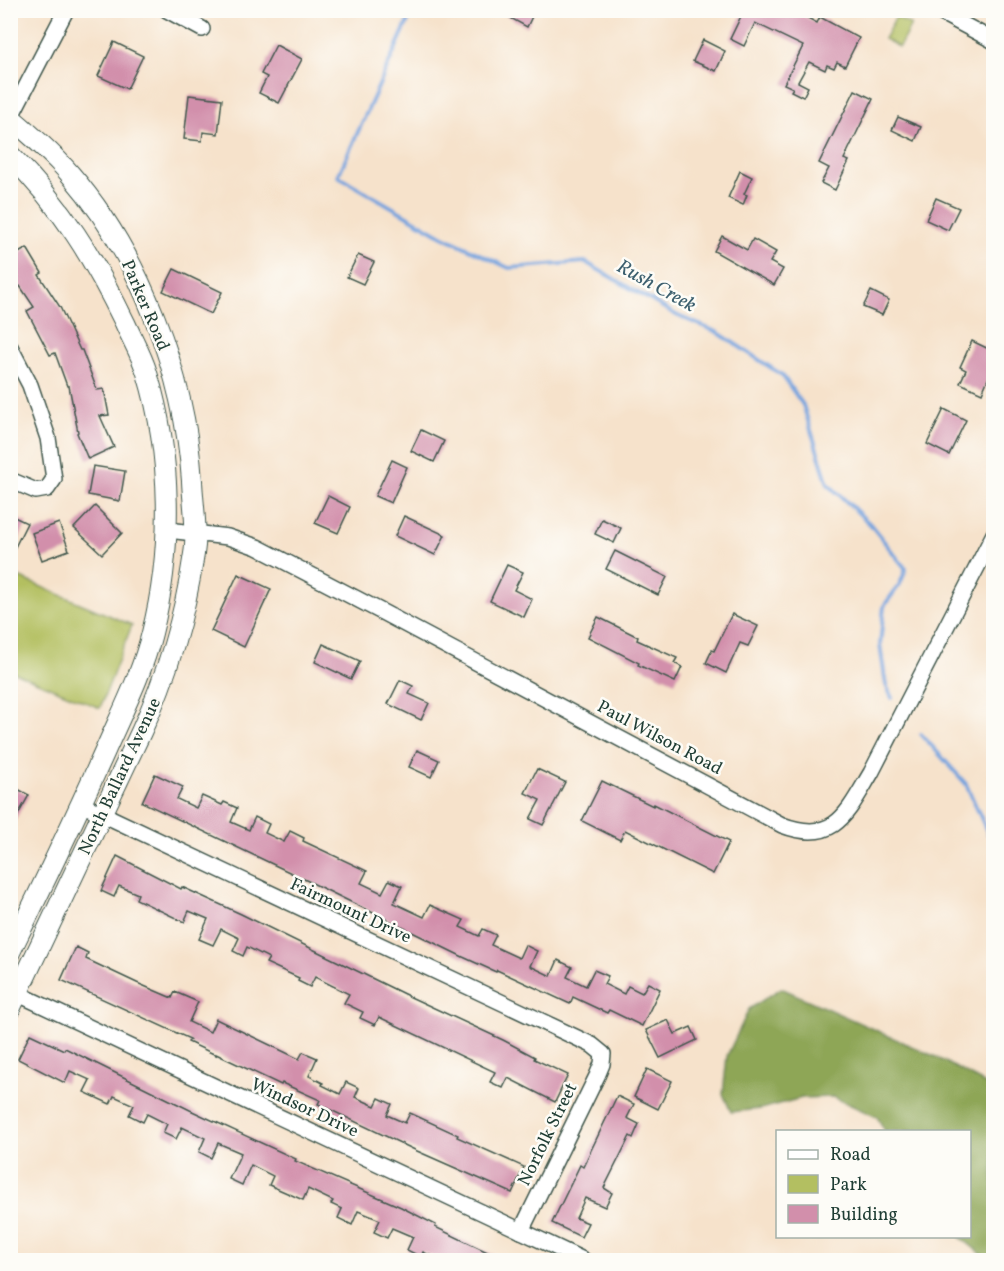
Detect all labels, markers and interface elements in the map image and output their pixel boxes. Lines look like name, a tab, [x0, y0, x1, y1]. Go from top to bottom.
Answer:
water label: Rush Creek	[611, 253, 701, 320]
street label: Parker Road	[114, 256, 175, 355]
street label: North Ballard Avenue	[73, 694, 168, 859]
street label: Paul Wilson Road	[592, 695, 726, 782]
street label: Fairmount Drive	[286, 872, 415, 950]
street label: Windsor Drive	[246, 1072, 362, 1144]
street label: Norfolk Street	[513, 1079, 584, 1190]
legend	[776, 1130, 971, 1238]
text: Road	[830, 1143, 871, 1168]
text: Park	[830, 1173, 867, 1198]
text: Building	[830, 1203, 898, 1228]

